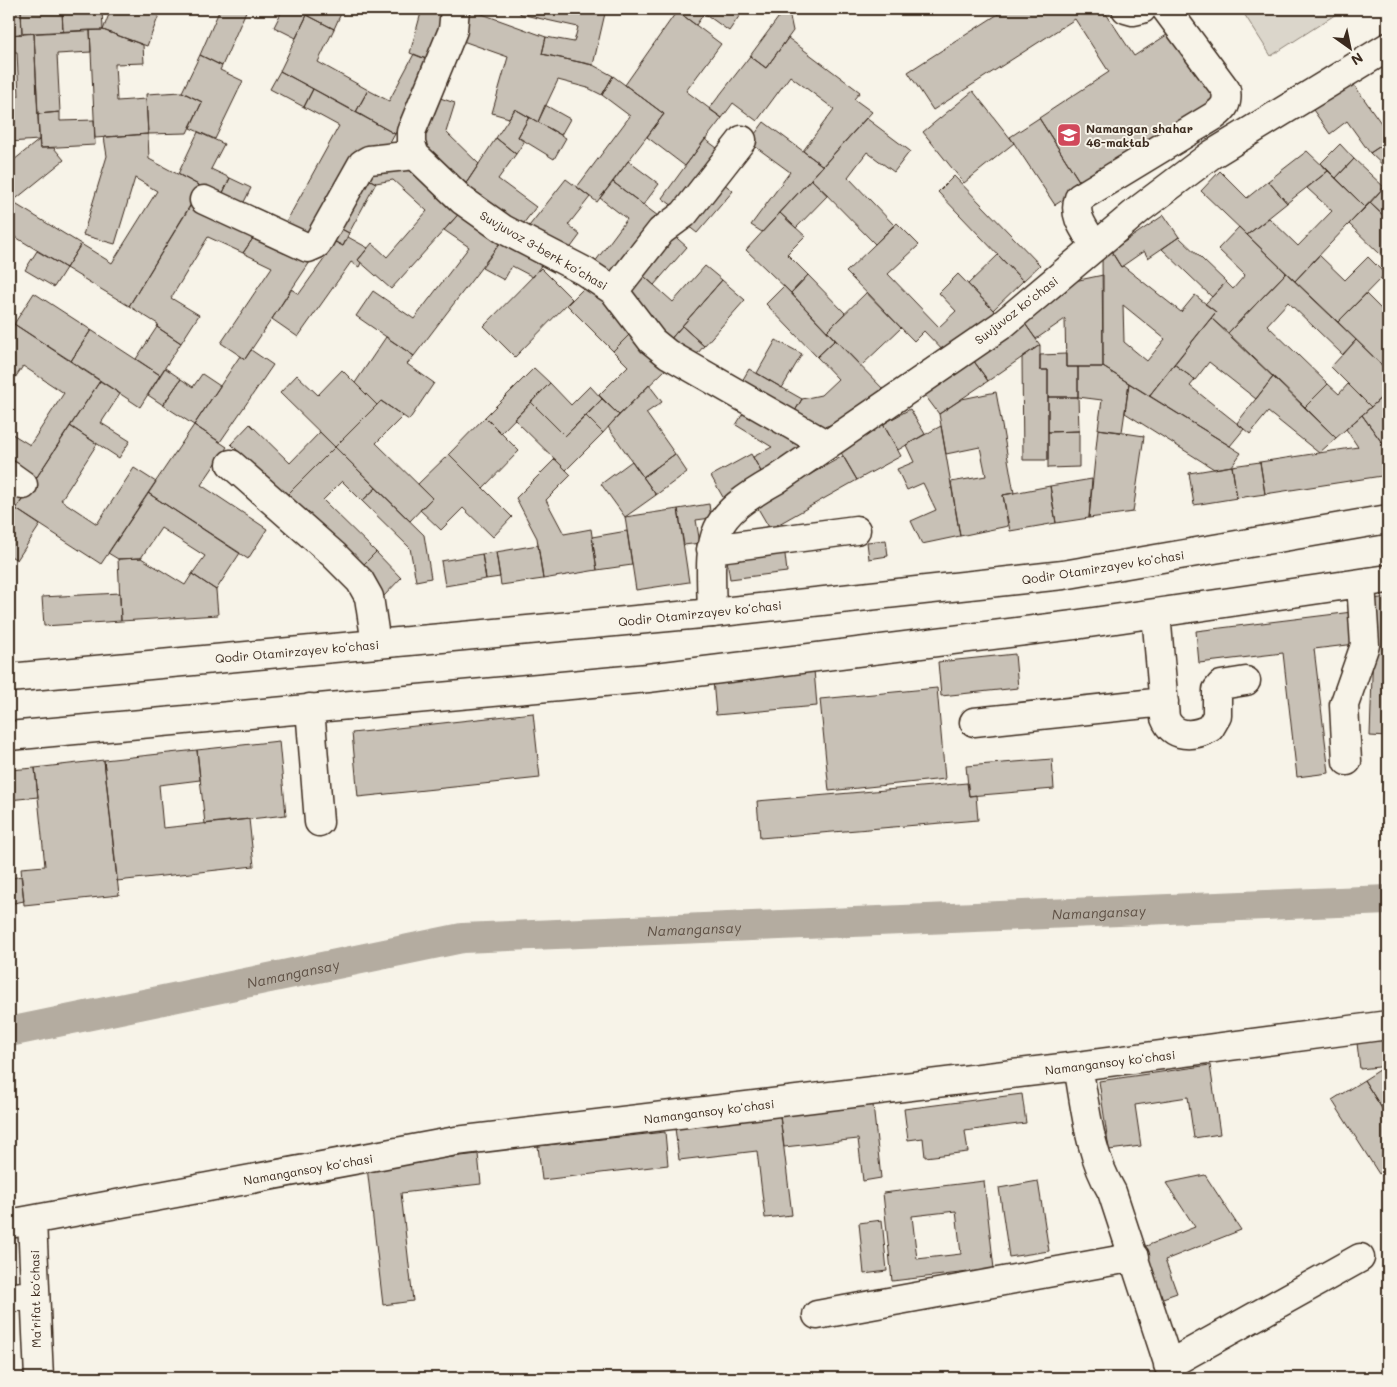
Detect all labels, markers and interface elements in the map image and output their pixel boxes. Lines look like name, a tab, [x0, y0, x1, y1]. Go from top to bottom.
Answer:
north arrow	[1324, 22, 1374, 72]
text: N	[1348, 48, 1367, 70]
place label: Namangan shahar 46-maktab	[1086, 120, 1193, 150]
school or university icon: Namangan shahar 46-maktab	[1056, 122, 1082, 148]
street label: Suvjuvoz 3-berk koʻchasi	[477, 207, 611, 293]
street label: Suvjuvoz koʻchasi	[971, 272, 1061, 348]
street label: Qodir Otamirzayev koʻchasi	[1021, 546, 1185, 588]
street label: Qodir Otamirzayev koʻchasi	[617, 596, 783, 630]
street label: Qodir Otamirzayev koʻchasi	[214, 636, 380, 666]
water label: Namangansay	[1051, 900, 1147, 923]
water label: Namangansay	[647, 917, 742, 940]
water label: Namangansay	[245, 954, 342, 992]
street label: Namangansoy koʻchasi	[1044, 1046, 1176, 1078]
street label: Namangansoy koʻchasi	[643, 1095, 775, 1127]
street label: Namangansoy koʻchasi	[242, 1150, 374, 1188]
street label: Maʻrifat koʻchasi	[26, 1250, 44, 1348]

